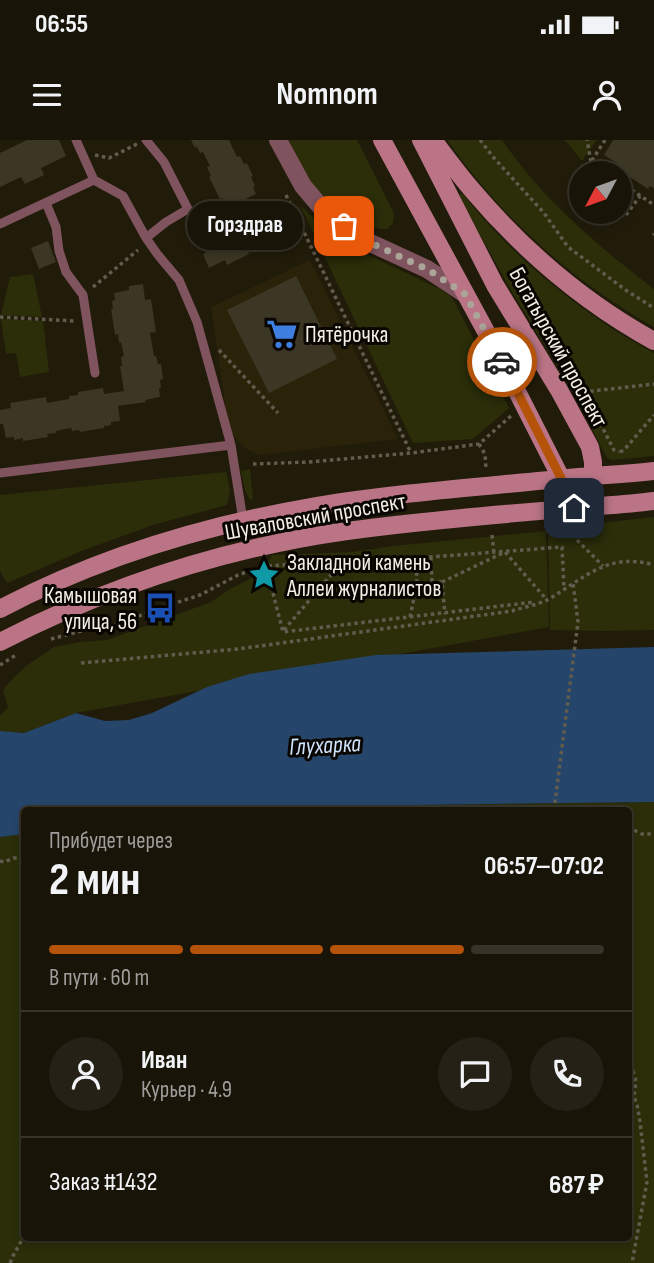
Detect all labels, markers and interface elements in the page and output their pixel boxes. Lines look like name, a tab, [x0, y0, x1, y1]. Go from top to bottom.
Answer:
text: 06:55	[35, 9, 88, 40]
text: Nomnom	[276, 75, 378, 114]
icon: menu	[28, 76, 66, 114]
icon: person	[588, 76, 626, 114]
north arrow	[569, 161, 632, 224]
map controls	[569, 161, 632, 224]
pin	[314, 196, 374, 256]
callout: Горздрав	[187, 202, 302, 250]
icon: bag	[325, 207, 363, 245]
text: Горздрав	[207, 211, 283, 239]
street label: Богатырский проспект	[503, 262, 614, 433]
supermarket icon: Пятёрочка	[265, 317, 299, 351]
place label: Пятёрочка	[305, 321, 388, 349]
courier	[467, 327, 537, 397]
icon: car	[483, 343, 521, 381]
pin	[544, 478, 604, 538]
street label: Шуваловский проспект	[223, 487, 408, 547]
icon: home	[555, 489, 593, 527]
place label: Закладной камень Аллеи журналистов	[286, 549, 441, 603]
place icon: Закладной камень Аллеи журналистов	[247, 558, 281, 592]
place label: Камышовая улица, 56	[44, 582, 137, 636]
bus stop icon: Камышовая улица, 56	[143, 591, 177, 625]
water label: Глухарка	[288, 729, 362, 762]
text: Прибудет через	[49, 827, 173, 855]
text: 06:57–07:02	[484, 851, 604, 882]
text: 2 мин	[49, 853, 140, 908]
text: В пути · 60 m	[49, 964, 149, 992]
button: person	[49, 1037, 123, 1111]
button: chat	[438, 1037, 512, 1111]
button: phone	[530, 1037, 604, 1111]
text: Иван	[141, 1045, 187, 1076]
text: Курьер · 4.9	[141, 1076, 232, 1104]
text: Заказ #1432	[49, 1167, 158, 1198]
text: 687 ₽	[549, 1170, 604, 1201]

